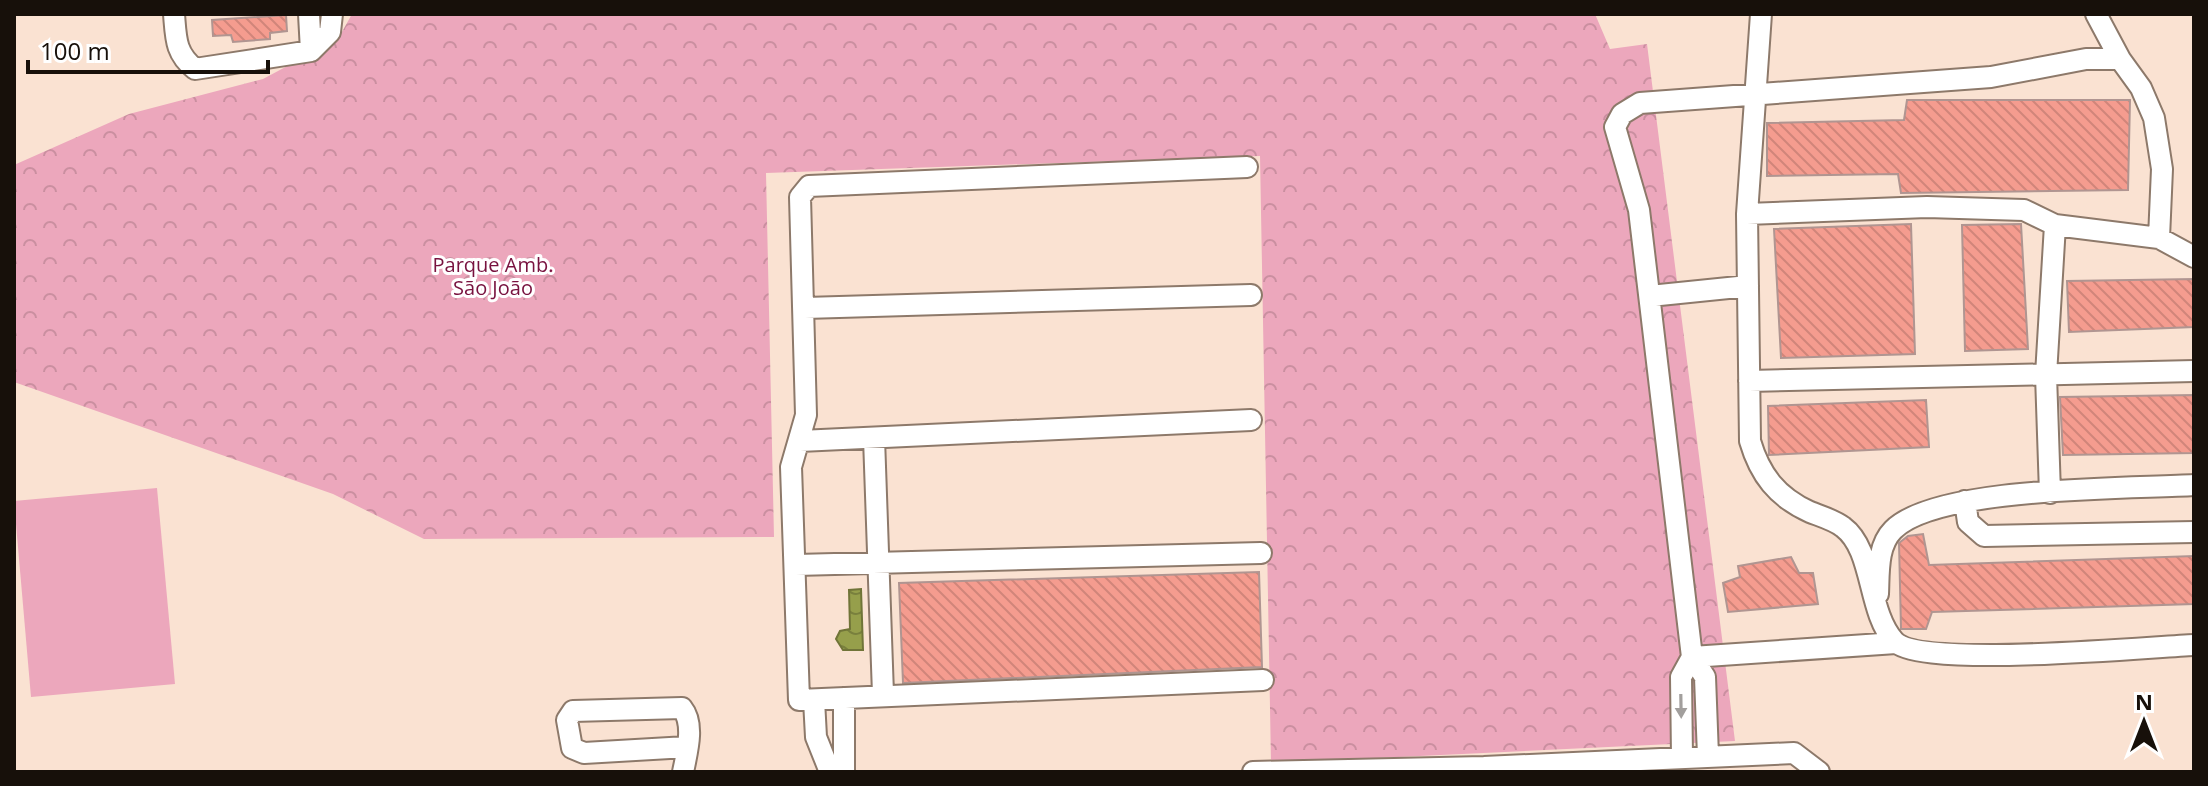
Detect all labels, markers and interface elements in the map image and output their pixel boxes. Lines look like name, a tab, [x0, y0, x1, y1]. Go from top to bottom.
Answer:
scale bar	[28, 24, 268, 74]
text: 100 m	[40, 34, 110, 67]
park label: Parque Amb. São João	[433, 251, 553, 301]
north arrow	[2104, 682, 2184, 762]
text: N	[2135, 686, 2153, 716]
one-way arrow	[1675, 694, 1687, 719]

